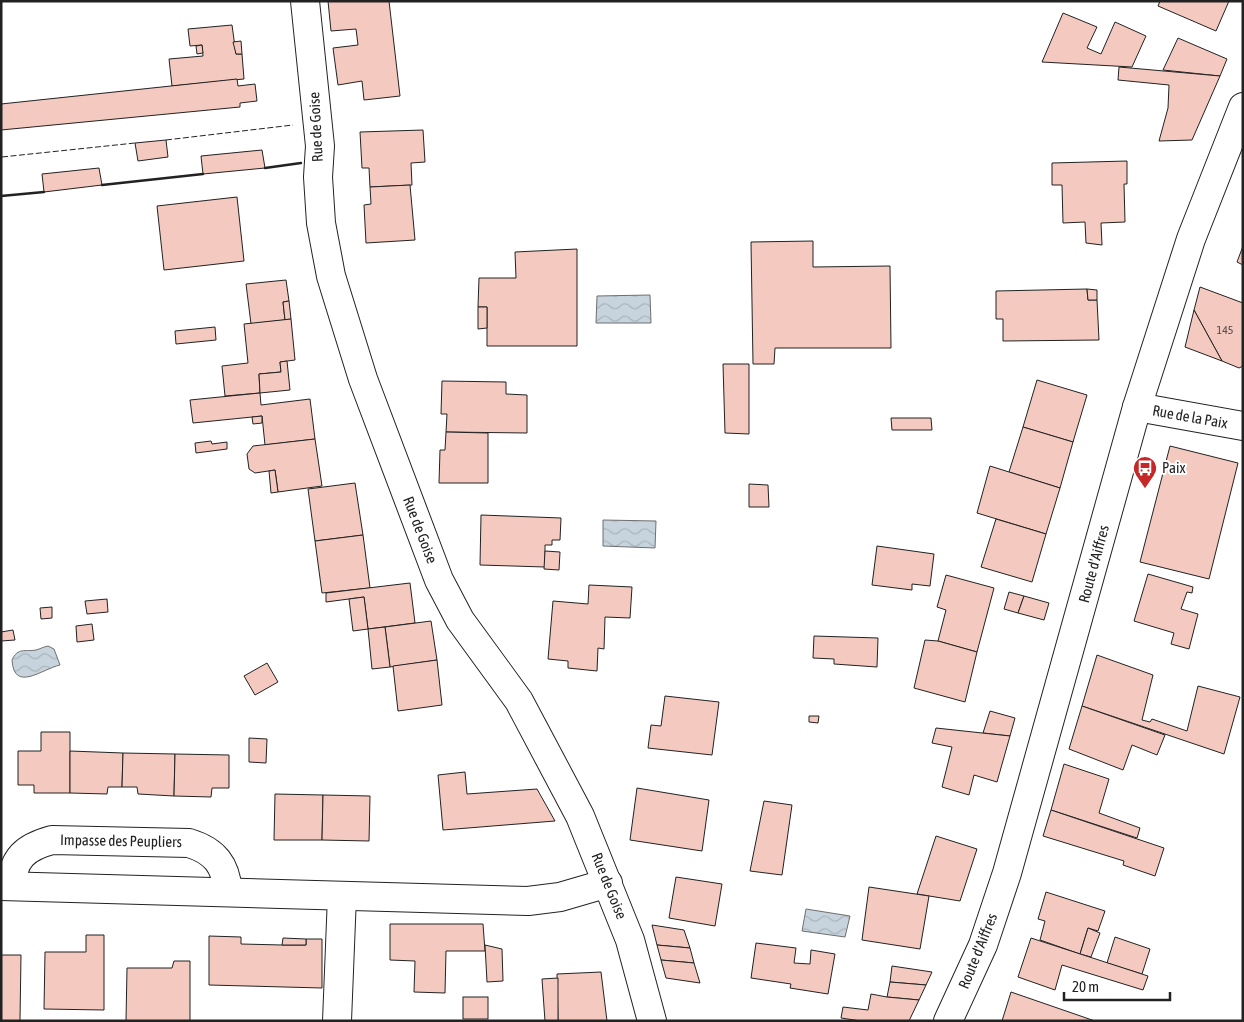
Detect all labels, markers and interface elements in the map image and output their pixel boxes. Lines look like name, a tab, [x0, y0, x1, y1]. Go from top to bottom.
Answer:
street label: Rue de Goise	[305, 91, 326, 162]
house number: 145	[1217, 323, 1233, 337]
street label: Rue de la Paix	[1151, 402, 1229, 431]
bus stop icon: Paix	[1132, 455, 1158, 489]
place label: Paix	[1162, 459, 1186, 476]
street label: Rue de Goise	[400, 494, 441, 566]
street label: Route d'Aiffres	[1075, 523, 1112, 605]
street label: Impasse des Peupliers	[60, 831, 182, 850]
street label: Rue de Goise	[588, 850, 631, 922]
street label: Route d'Aiffres	[955, 911, 1000, 991]
scale bar	[1064, 970, 1170, 1002]
text: 20 m	[1072, 978, 1099, 995]

